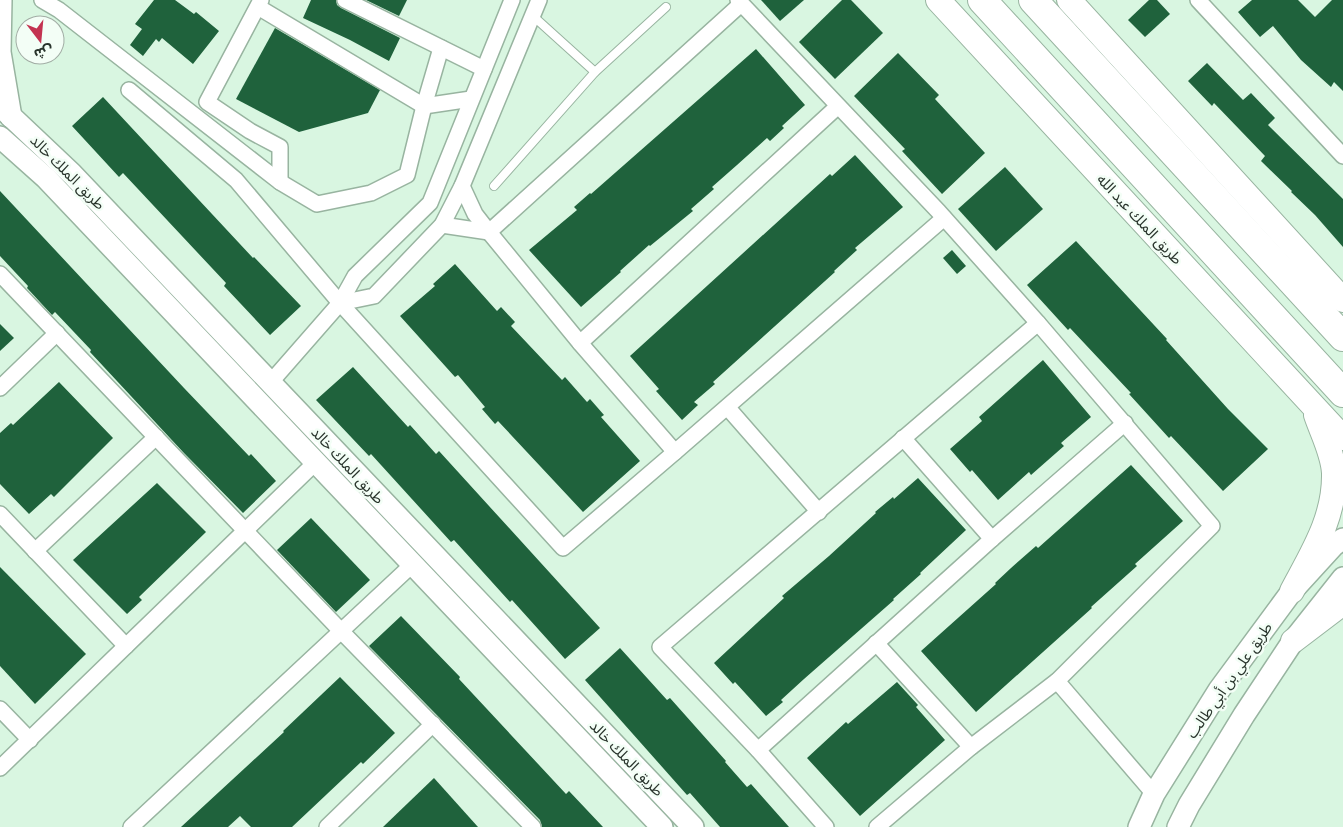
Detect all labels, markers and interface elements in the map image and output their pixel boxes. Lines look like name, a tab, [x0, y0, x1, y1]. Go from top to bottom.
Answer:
north arrow	[15, 15, 65, 65]
text: ش	[32, 42, 55, 63]
street label: طريق الملك خالد	[26, 131, 109, 214]
street label: طريق الملك عبد الله	[1092, 170, 1186, 269]
street label: طريق الملك خالد	[307, 423, 388, 508]
street label: طريق علي بن أبي طالب	[1183, 619, 1278, 743]
street label: طريق الملك خالد	[585, 717, 667, 801]

